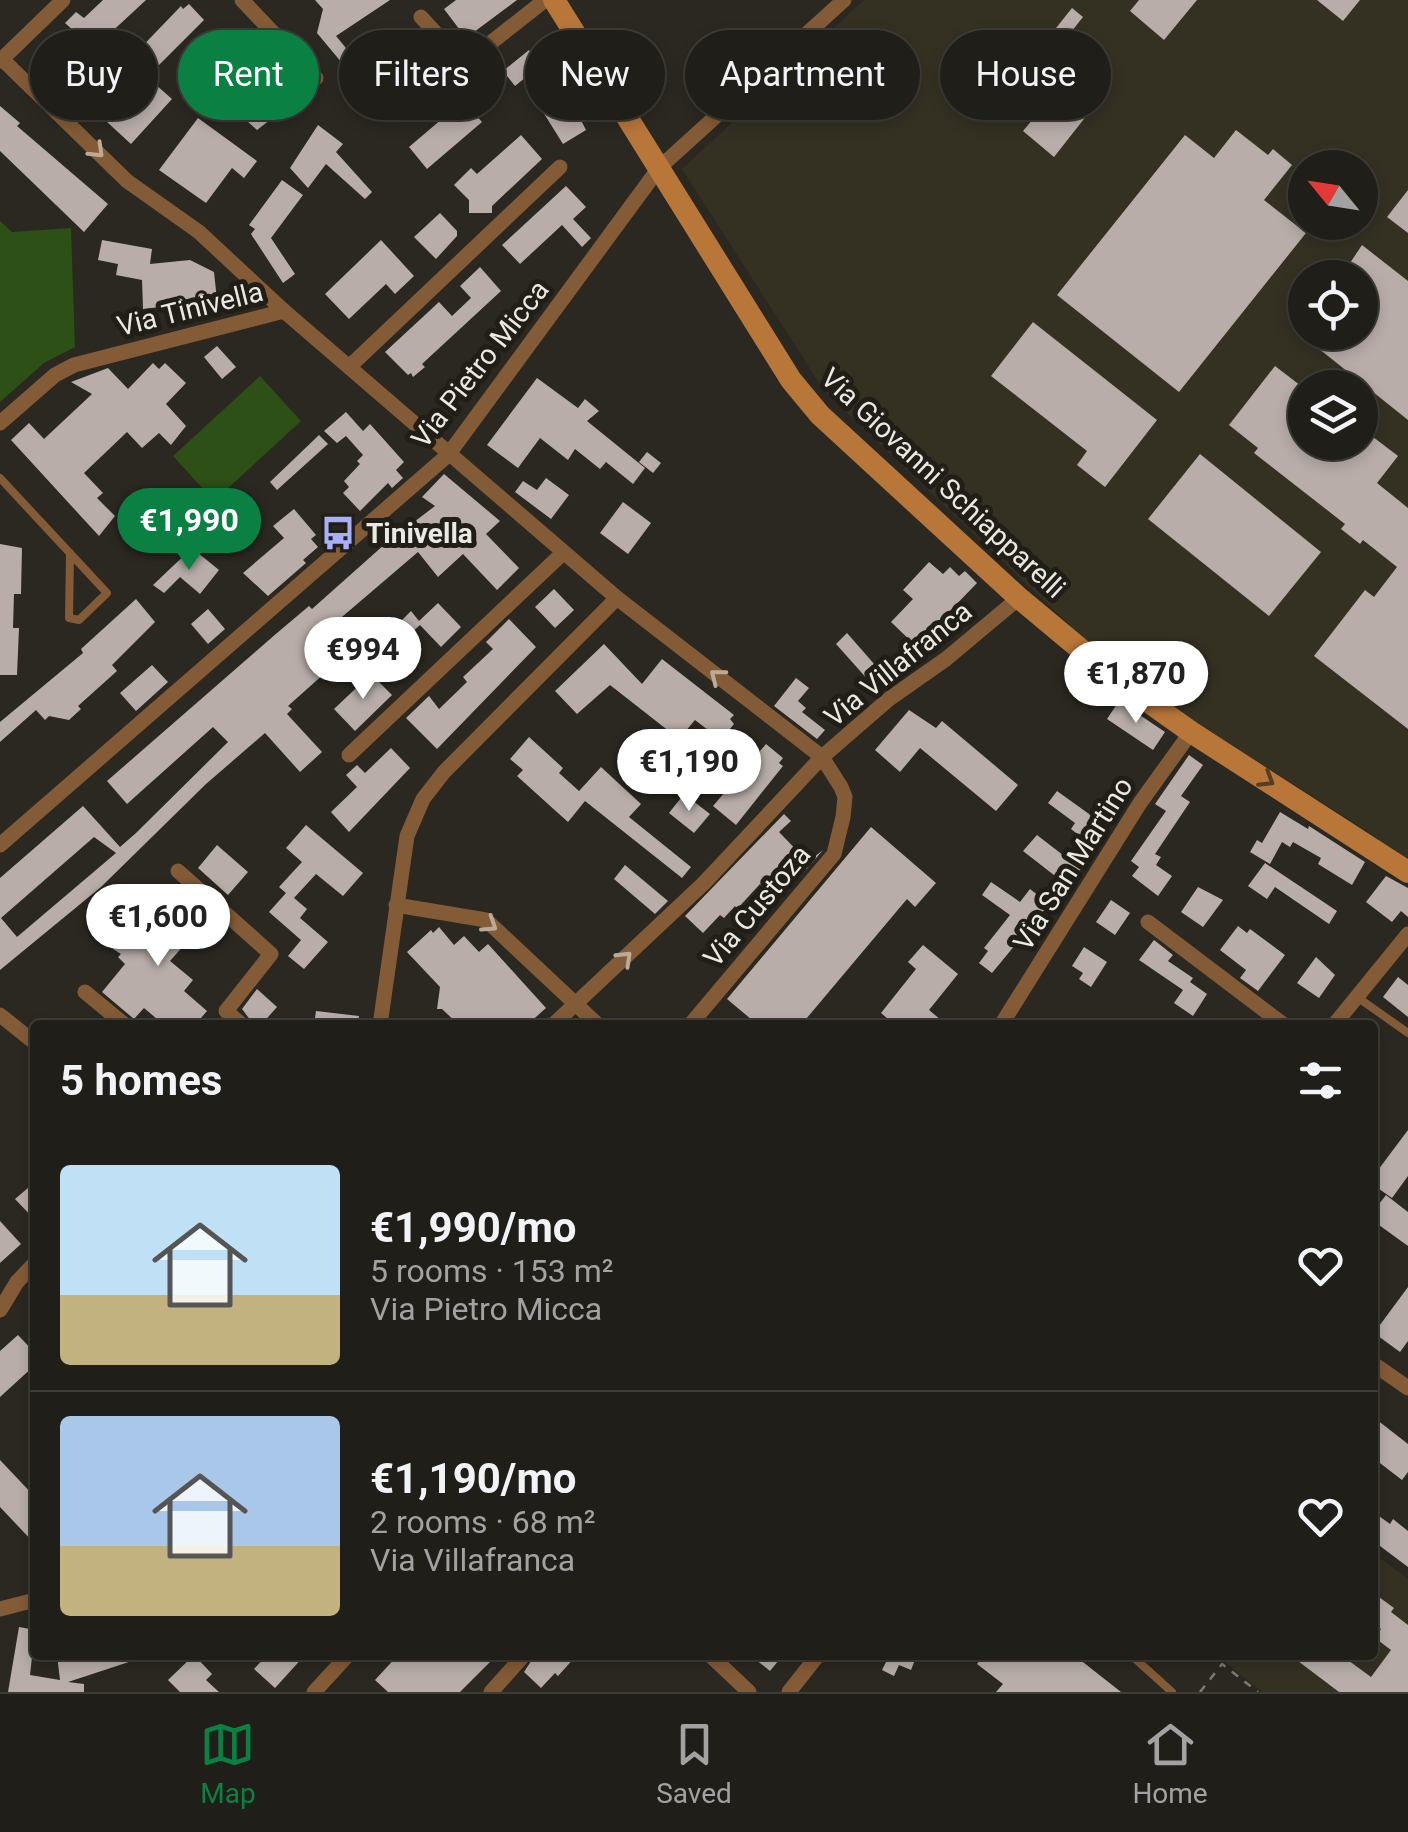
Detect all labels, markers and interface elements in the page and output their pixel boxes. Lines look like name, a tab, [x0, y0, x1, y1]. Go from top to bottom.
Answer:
chip: Buy	[30, 30, 158, 120]
chip: Rent	[178, 30, 319, 120]
chip: Filters	[339, 30, 505, 120]
chip: New	[525, 30, 665, 120]
chip: Apartment	[685, 30, 920, 120]
chip: House	[940, 30, 1111, 120]
one-way arrow	[85, 140, 103, 158]
north arrow	[1288, 150, 1378, 240]
map controls	[1288, 150, 1378, 460]
button: locate	[1288, 260, 1378, 350]
street label: Via Pietro Micca	[404, 274, 556, 454]
street label: Via Tinivella	[114, 275, 266, 343]
street label: Via Giovanni Schiapparelli	[814, 361, 1072, 605]
button: layers	[1288, 370, 1378, 460]
pin: €1,990	[108, 488, 270, 573]
text: €1,990	[139, 501, 239, 539]
bus stop icon: Tinivella	[319, 514, 357, 552]
place label: Tinivella	[366, 517, 473, 550]
street label: Via Villafranca	[818, 595, 978, 733]
pin: €994	[304, 617, 422, 702]
text: €994	[326, 630, 400, 668]
pin: €1,870	[1055, 641, 1217, 726]
text: €1,870	[1086, 654, 1186, 692]
one-way arrow	[711, 671, 729, 688]
pin: €1,190	[608, 729, 770, 814]
text: €1,190	[639, 742, 739, 780]
one-way arrow	[1256, 767, 1274, 786]
street label: Via San Martino	[1006, 771, 1140, 957]
street label: Via Custoza	[697, 838, 817, 974]
pin: €1,600	[77, 884, 239, 969]
text: €1,600	[108, 897, 208, 935]
one-way arrow	[479, 913, 497, 932]
one-way arrow	[613, 952, 631, 970]
icon: filters	[1293, 1053, 1348, 1108]
text: 5 homes	[60, 1056, 222, 1105]
text: €1,990/mo	[370, 1203, 577, 1252]
icon: home	[140, 1205, 260, 1325]
icon: heart	[1293, 1238, 1348, 1293]
text: 5 rooms · 153 m²	[370, 1252, 613, 1290]
text: Via Pietro Micca	[370, 1290, 602, 1328]
text: €1,190/mo	[370, 1454, 577, 1503]
icon: home	[140, 1456, 260, 1576]
icon: heart	[1293, 1489, 1348, 1544]
text: 2 rooms · 68 m²	[370, 1503, 595, 1541]
text: Via Villafranca	[370, 1541, 575, 1579]
tab: Map	[200, 1717, 256, 1810]
tab: Saved	[656, 1717, 732, 1810]
tab: Home	[1132, 1717, 1208, 1810]

